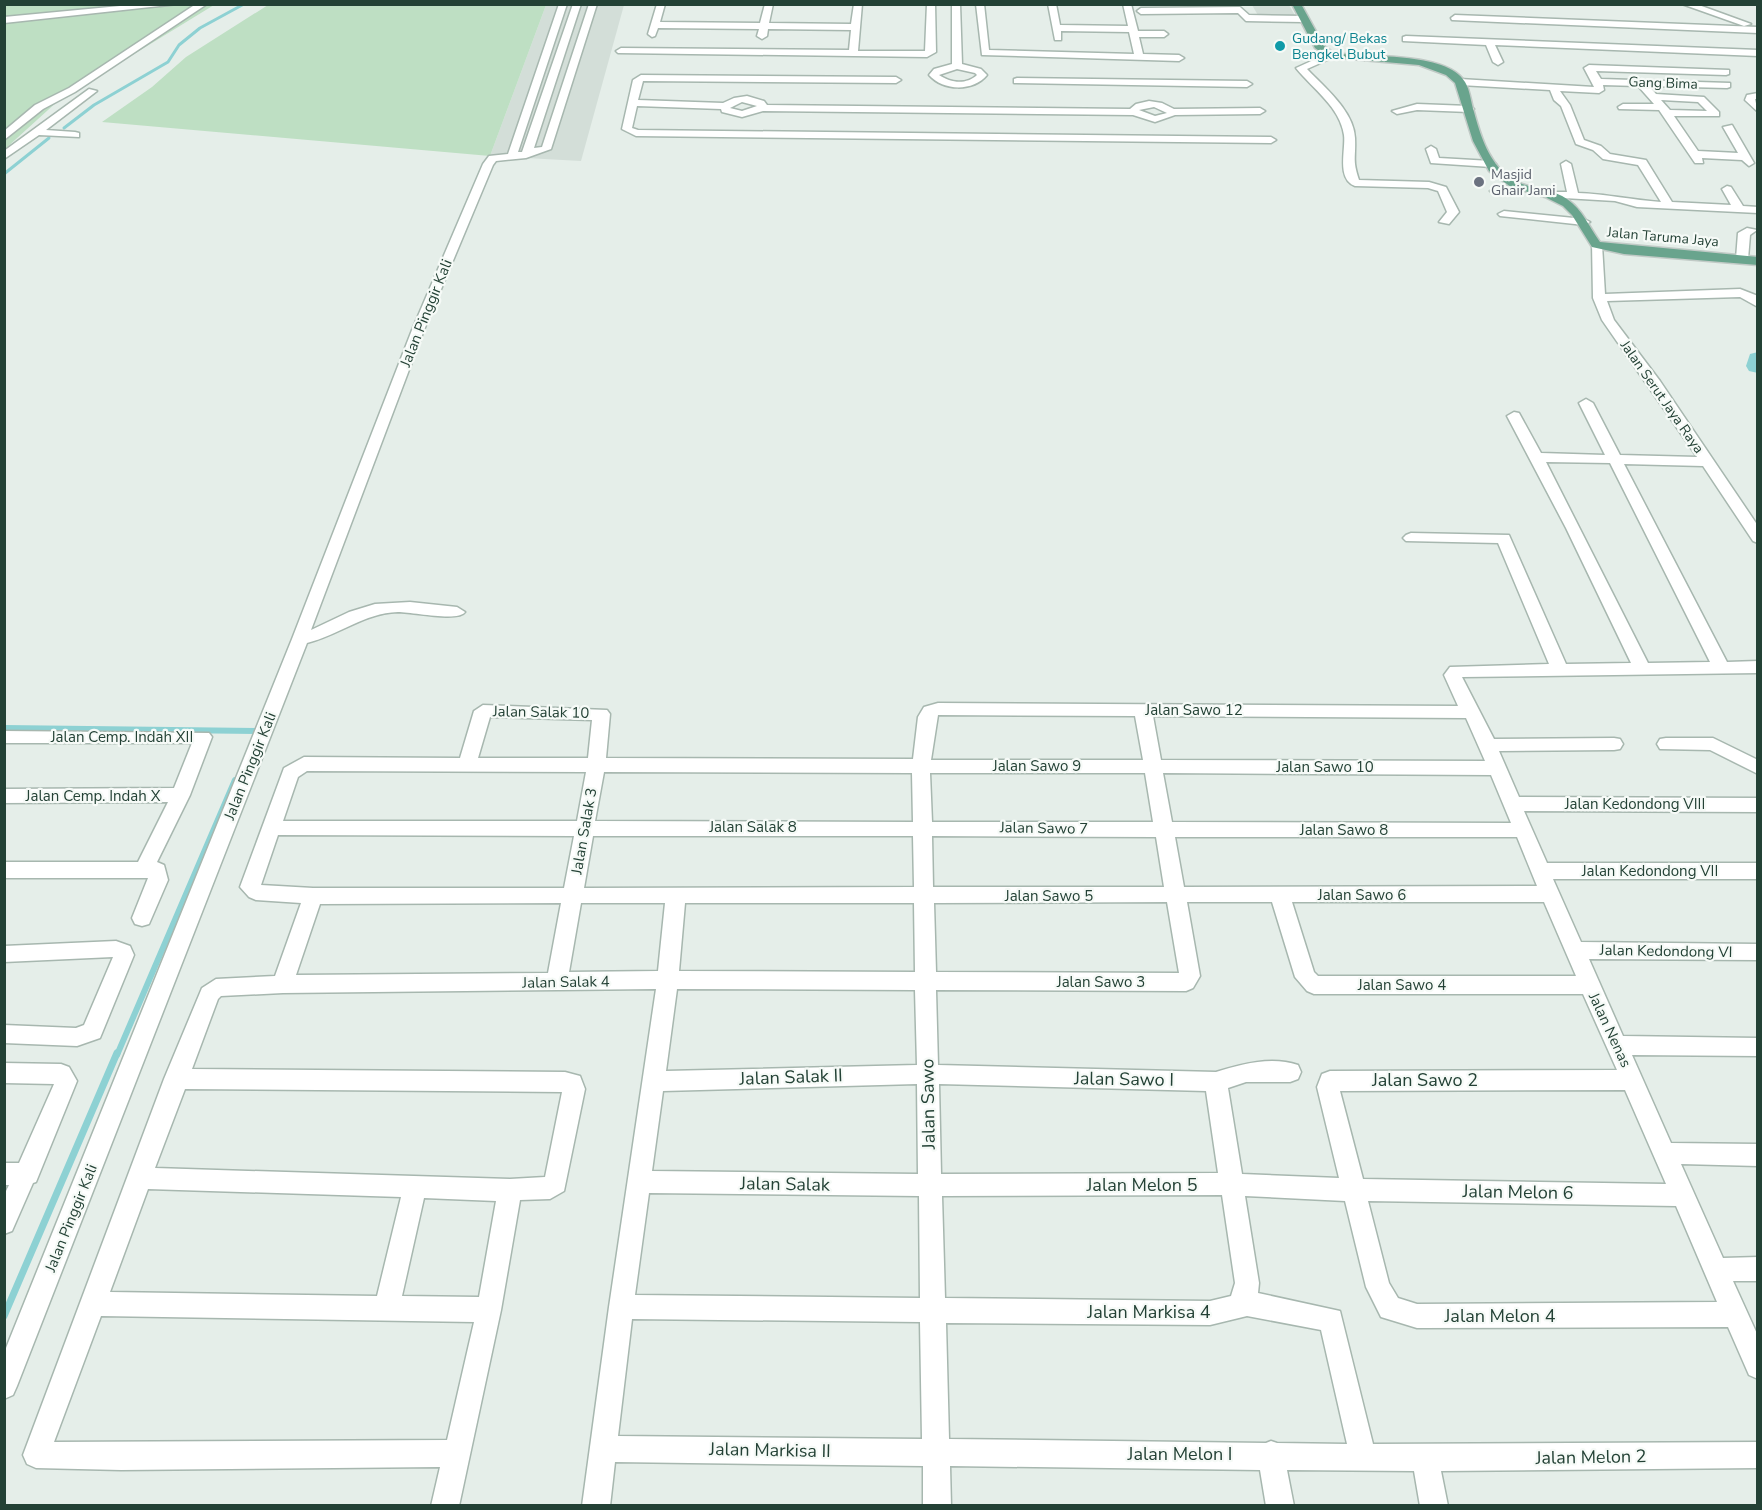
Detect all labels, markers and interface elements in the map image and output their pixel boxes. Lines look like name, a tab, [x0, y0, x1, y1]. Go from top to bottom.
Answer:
place label: Gudang/ Bekas Bengkel Bubut	[1292, 29, 1388, 64]
marker: Gudang/ Bekas Bengkel Bubut	[1273, 39, 1287, 53]
street label: Gang Bima	[1628, 72, 1698, 94]
place label: Masjid Ghair Jami	[1491, 165, 1556, 200]
marker: Masjid Ghair Jami	[1472, 175, 1486, 189]
street label: Jalan Taruma Jaya	[1605, 223, 1720, 251]
street label: Jalan Pinggir Kali	[395, 256, 457, 371]
street label: Jalan Serut Jaya Raya	[1615, 336, 1708, 457]
street label: Jalan Sawo 12	[1144, 700, 1243, 720]
street label: Jalan Salak 10	[492, 701, 589, 723]
street label: Jalan Pinggir Kali	[219, 709, 281, 824]
street label: Jalan Cemp. Indah XII	[50, 727, 193, 747]
street label: Jalan Sawo 9	[992, 756, 1081, 776]
street label: Jalan Sawo 10	[1275, 757, 1374, 777]
street label: Jalan Cemp. Indah X	[25, 786, 161, 806]
street label: Jalan Salak 3	[566, 786, 601, 877]
street label: Jalan Kedondong VIII	[1564, 794, 1705, 814]
street label: Jalan Salak 8	[708, 817, 797, 837]
street label: Jalan Sawo 7	[999, 817, 1088, 839]
street label: Jalan Sawo 8	[1299, 820, 1388, 840]
street label: Jalan Kedondong VII	[1581, 861, 1718, 881]
street label: Jalan Sawo 6	[1317, 885, 1406, 905]
street label: Jalan Sawo 5	[1004, 886, 1093, 906]
street label: Jalan Kedondong VI	[1598, 940, 1733, 962]
street label: Jalan Salak 4	[521, 971, 610, 993]
street label: Jalan Sawo 3	[1056, 972, 1145, 992]
street label: Jalan Sawo 4	[1357, 975, 1446, 995]
street label: Jalan Nenas	[1584, 988, 1636, 1071]
street label: Jalan Sawo	[915, 1058, 941, 1151]
street label: Jalan Salak II	[738, 1063, 843, 1091]
street label: Jalan Sawo I	[1073, 1066, 1174, 1092]
street label: Jalan Sawo 2	[1371, 1068, 1478, 1092]
street label: Jalan Pinggir Kali	[40, 1161, 102, 1276]
street label: Jalan Salak	[739, 1171, 831, 1197]
street label: Jalan Melon 5	[1086, 1173, 1197, 1197]
street label: Jalan Melon 6	[1461, 1179, 1574, 1205]
street label: Jalan Markisa 4	[1086, 1300, 1211, 1324]
street label: Jalan Melon 4	[1444, 1304, 1556, 1328]
street label: Jalan Markisa II	[708, 1437, 831, 1463]
street label: Jalan Melon I	[1127, 1442, 1232, 1466]
street label: Jalan Melon 2	[1534, 1444, 1647, 1470]

